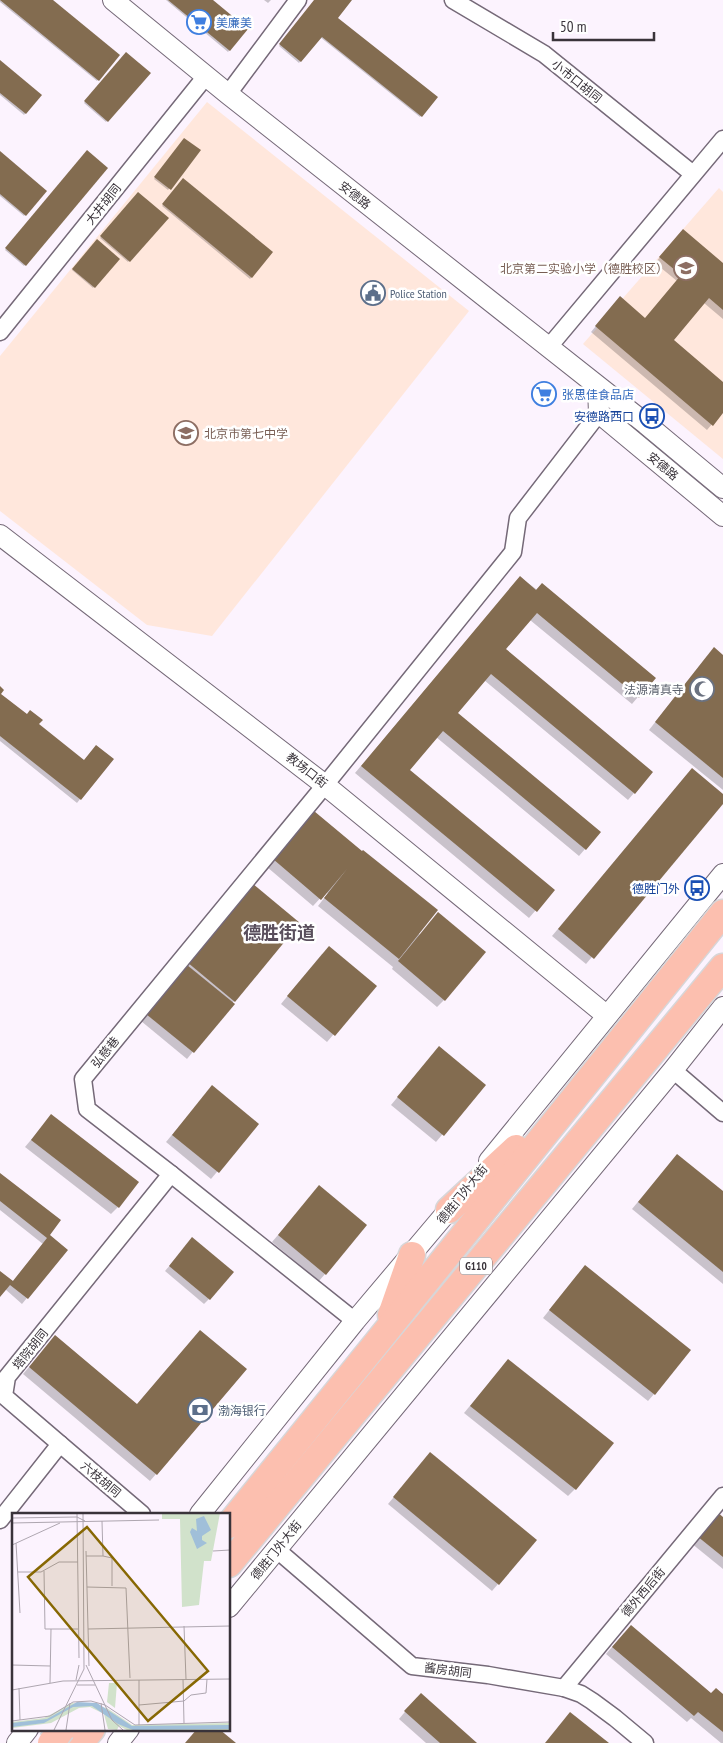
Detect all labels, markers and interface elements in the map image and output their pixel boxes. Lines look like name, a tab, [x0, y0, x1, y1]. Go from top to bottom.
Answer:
supermarket icon: 美廉美	[186, 9, 212, 35]
scale bar	[553, 10, 654, 42]
place label: 美廉美	[216, 15, 252, 30]
text: 50 m	[560, 17, 586, 36]
street label: 小市口胡同	[549, 56, 605, 106]
street label: 安德路	[336, 178, 374, 212]
street label: 大井胡同	[82, 181, 124, 227]
school or university icon: 北京第二实验小学（德胜校区）	[673, 255, 699, 281]
place label: 北京第二实验小学（德胜校区）	[500, 261, 668, 276]
public building icon: Police Station	[360, 280, 386, 306]
place label: Police Station	[390, 286, 447, 301]
supermarket icon: 张思佳食品店	[531, 381, 557, 407]
place label: 张思佳食品店	[562, 387, 634, 402]
bus stop icon: 安德路西口	[639, 403, 665, 429]
place label: 安德路西口	[574, 409, 634, 424]
school or university icon: 北京市第七中学	[173, 420, 199, 446]
place label: 北京市第七中学	[204, 426, 288, 441]
street label: 安德路	[644, 449, 682, 483]
mosque icon: 法源清真寺	[689, 676, 715, 702]
place label: 法源清真寺	[624, 682, 684, 697]
street label: 教场口街	[283, 749, 331, 791]
bus stop icon: 德胜门外	[684, 875, 710, 901]
place label: 德胜门外	[632, 881, 680, 896]
district label: 德胜街道	[243, 921, 315, 944]
street label: 弘慈巷	[88, 1033, 122, 1071]
street label: 德胜门外大街	[434, 1161, 490, 1227]
road number: G110	[460, 1258, 492, 1274]
street label: 塔院胡同	[9, 1326, 51, 1372]
bank icon: 渤海银行	[187, 1397, 213, 1423]
place label: 渤海银行	[218, 1403, 266, 1418]
street label: 六枝胡同	[78, 1458, 124, 1500]
inset map	[12, 1513, 230, 1730]
street label: 德胜门外大街	[248, 1517, 304, 1583]
street label: 德外西后街	[618, 1564, 668, 1620]
street label: 酱房胡同	[423, 1660, 473, 1680]

